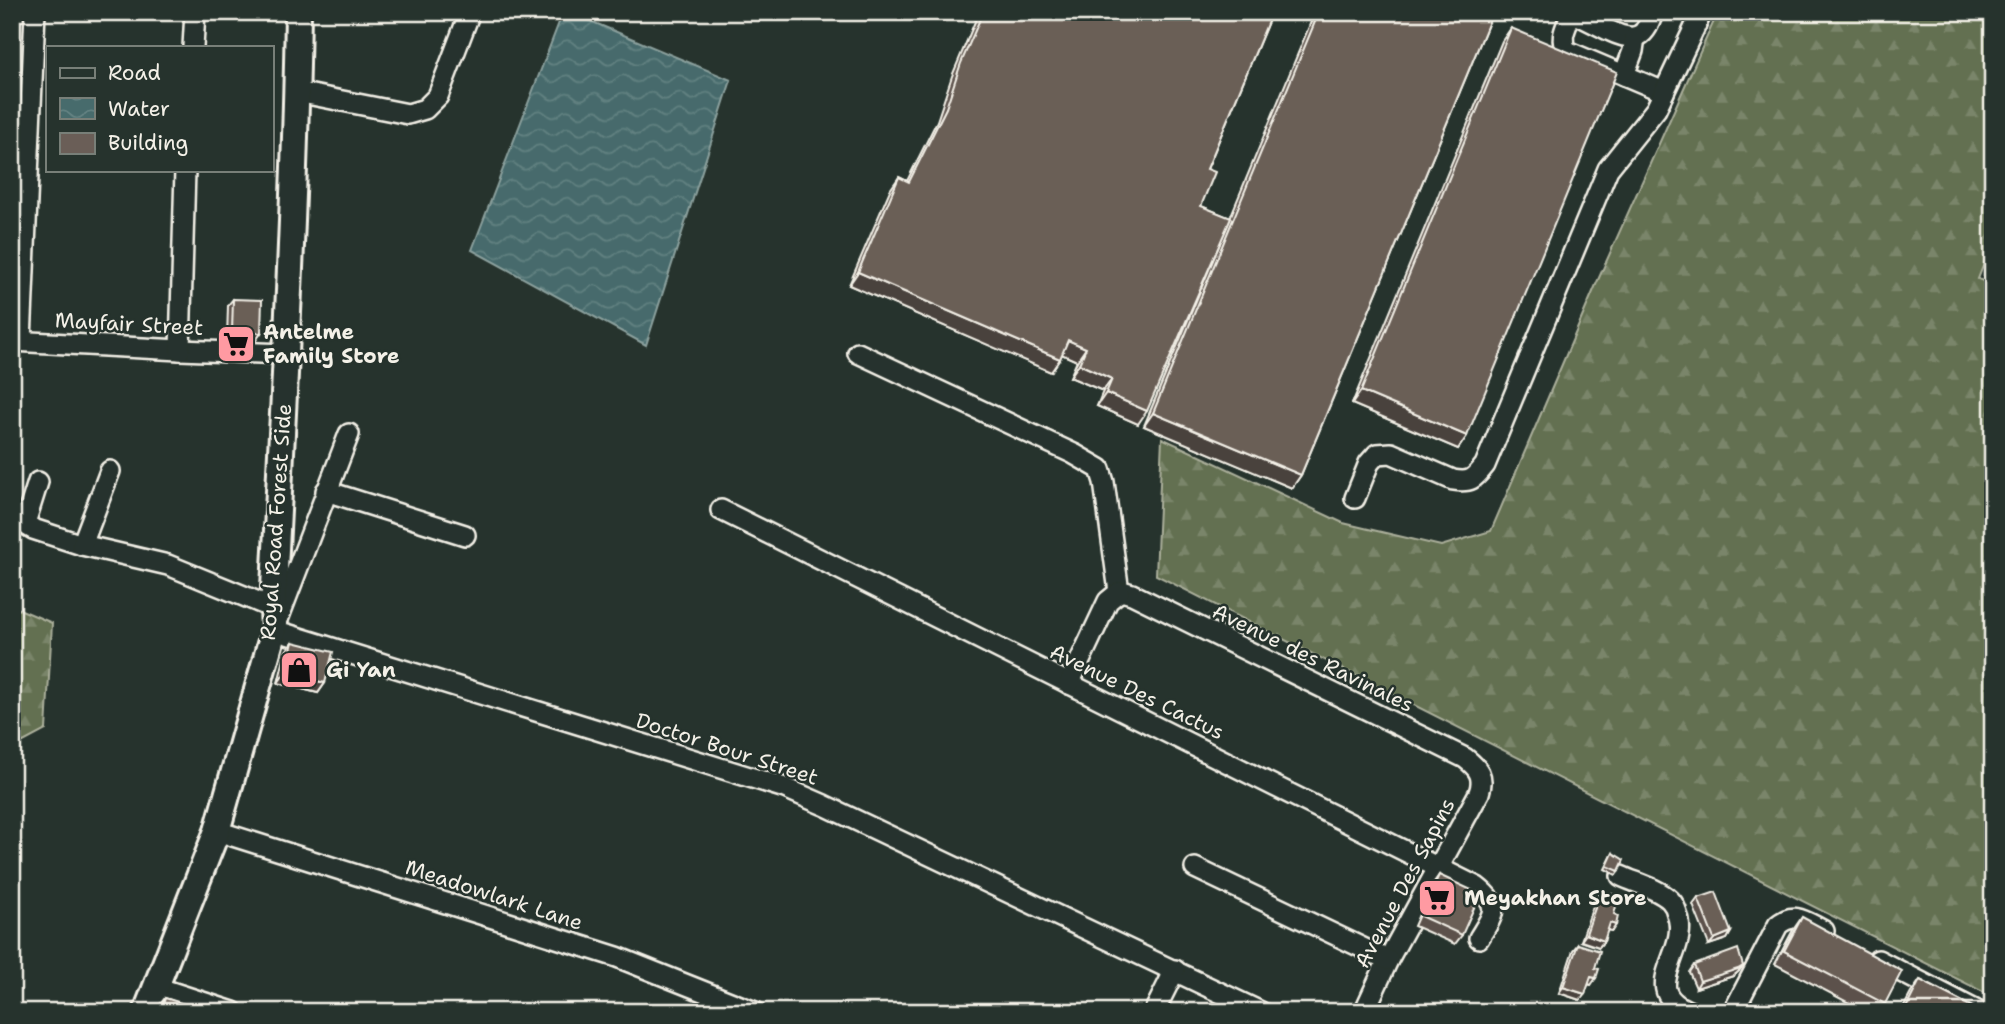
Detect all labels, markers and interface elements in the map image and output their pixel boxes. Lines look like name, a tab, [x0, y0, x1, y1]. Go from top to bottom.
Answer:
legend	[46, 46, 273, 172]
text: Road	[108, 59, 161, 87]
text: Water	[108, 95, 170, 123]
text: Building	[108, 129, 188, 157]
street label: Mayfair Street	[54, 306, 204, 342]
place label: Antelme Family Store	[263, 318, 400, 370]
supermarket icon: Antelme Family Store	[215, 323, 257, 365]
street label: Royal Road Forest Side	[254, 403, 298, 641]
street label: Avenue des Ravinales	[1208, 597, 1418, 719]
street label: Avenue Des Cactus	[1045, 638, 1229, 746]
shop icon: Gi Yan	[278, 649, 320, 691]
place label: Gi Yan	[326, 656, 396, 684]
street label: Doctor Bour Street	[632, 706, 822, 792]
street label: Avenue Des Sapins	[1348, 793, 1462, 973]
street label: Meadowlark Lane	[402, 853, 586, 937]
supermarket icon: Meyakhan Store	[1416, 877, 1458, 919]
place label: Meyakhan Store	[1464, 884, 1647, 912]

